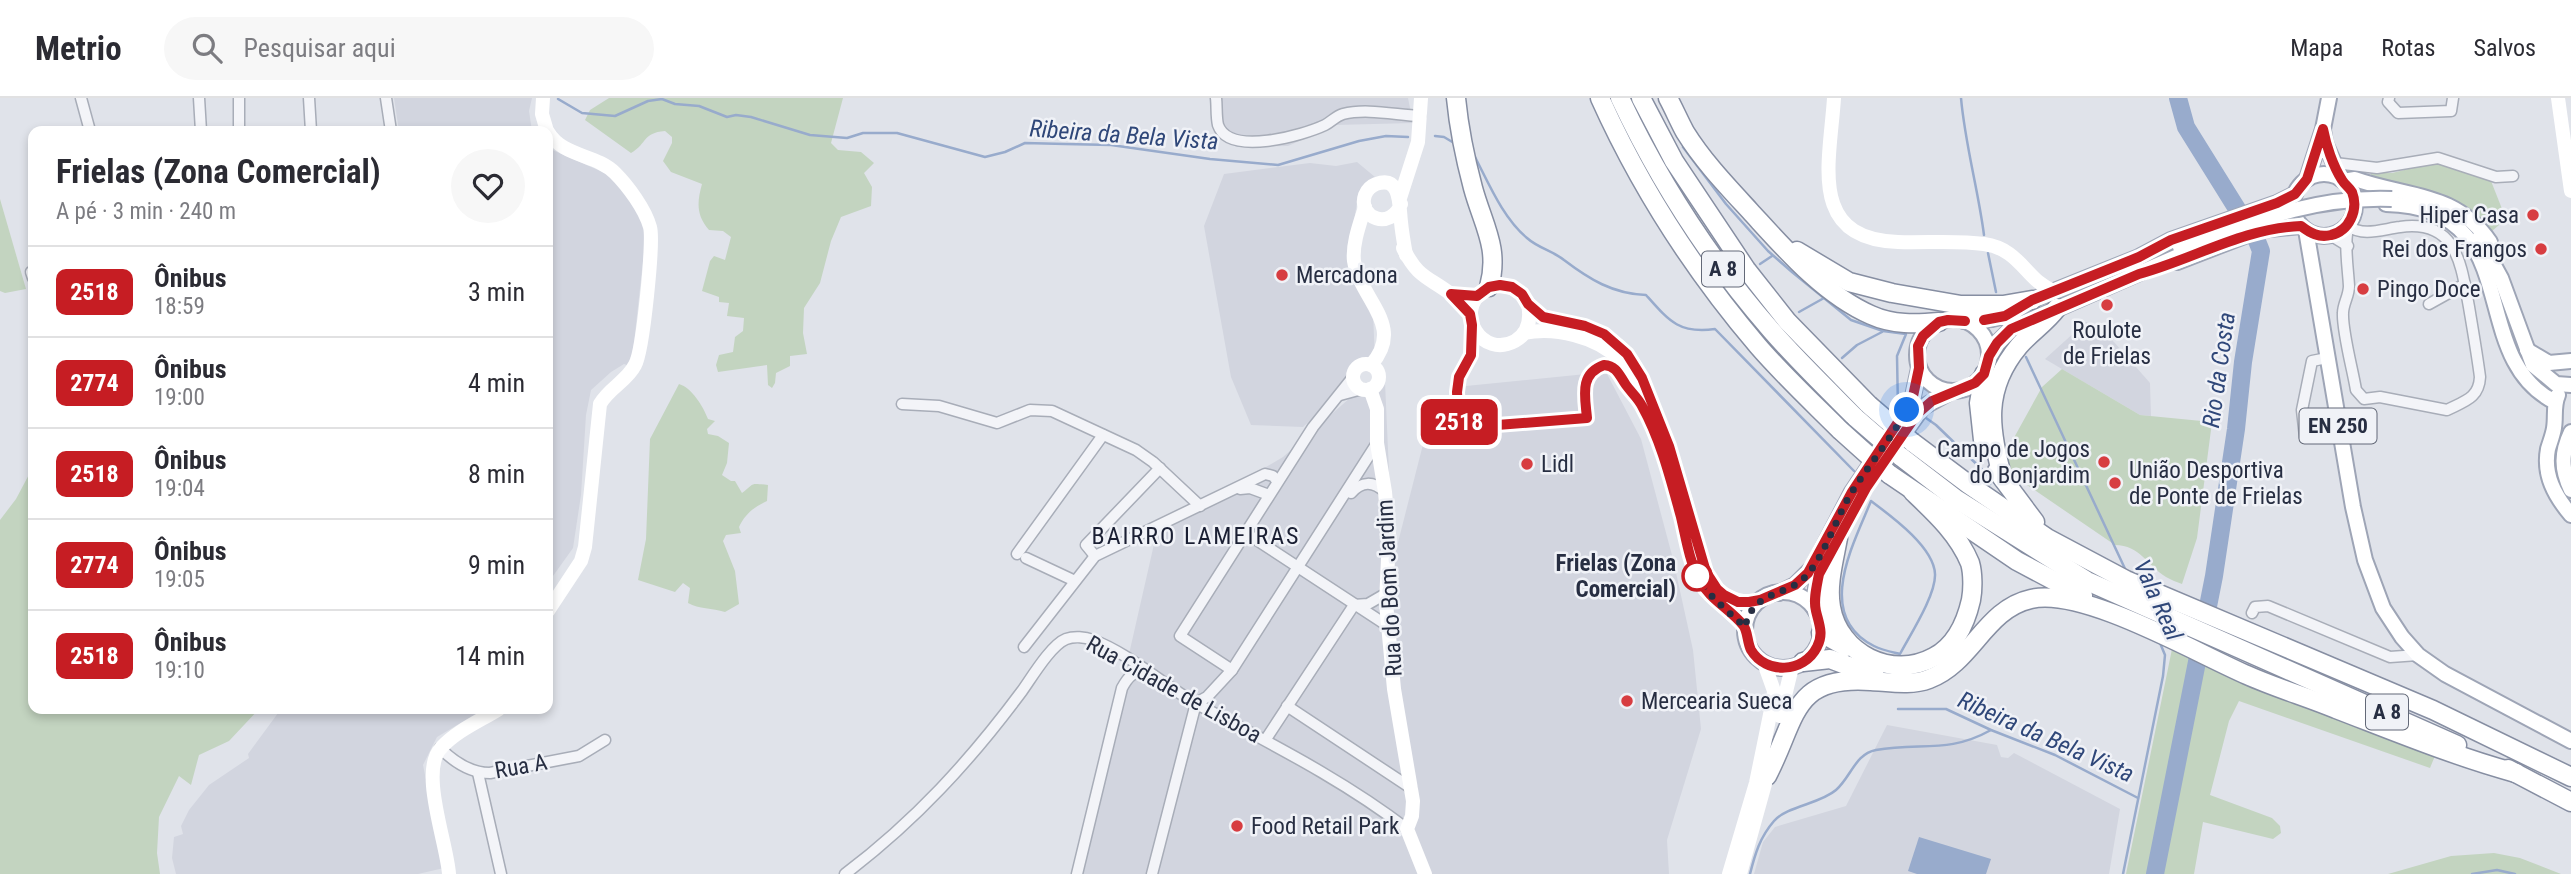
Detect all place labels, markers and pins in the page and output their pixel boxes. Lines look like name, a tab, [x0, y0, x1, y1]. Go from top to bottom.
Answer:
place label: Hiper Casa	[2419, 202, 2519, 229]
marker: Hiper Casa	[2525, 207, 2541, 223]
place label: Rei dos Frangos	[2382, 236, 2527, 263]
marker: Rei dos Frangos	[2533, 241, 2549, 257]
place label: Mercadona	[1296, 262, 1398, 289]
marker: Mercadona	[1274, 267, 1290, 283]
place label: Pingo Doce	[2377, 276, 2480, 303]
marker: Pingo Doce	[2355, 281, 2371, 297]
marker: Roulote de Frielas	[2099, 297, 2115, 313]
place label: Roulote de Frielas	[2063, 317, 2151, 370]
place label: Campo de Jogos do Bonjardim	[1937, 436, 2090, 489]
place label: Lidl	[1541, 451, 1574, 478]
marker: Campo de Jogos do Bonjardim	[2096, 454, 2112, 470]
marker: Lidl	[1519, 456, 1535, 472]
place label: União Desportiva de Ponte de Frielas	[2129, 457, 2303, 510]
marker: União Desportiva de Ponte de Frielas	[2107, 475, 2123, 491]
place label: Frielas (Zona Comercial)	[1556, 550, 1676, 603]
marker: Frielas (Zona Comercial)	[1682, 561, 1712, 591]
place label: Mercearia Sueca	[1641, 688, 1792, 715]
marker: Mercearia Sueca	[1619, 693, 1635, 709]
place label: Food Retail Park	[1251, 813, 1400, 840]
marker: Food Retail Park	[1229, 818, 1245, 834]

